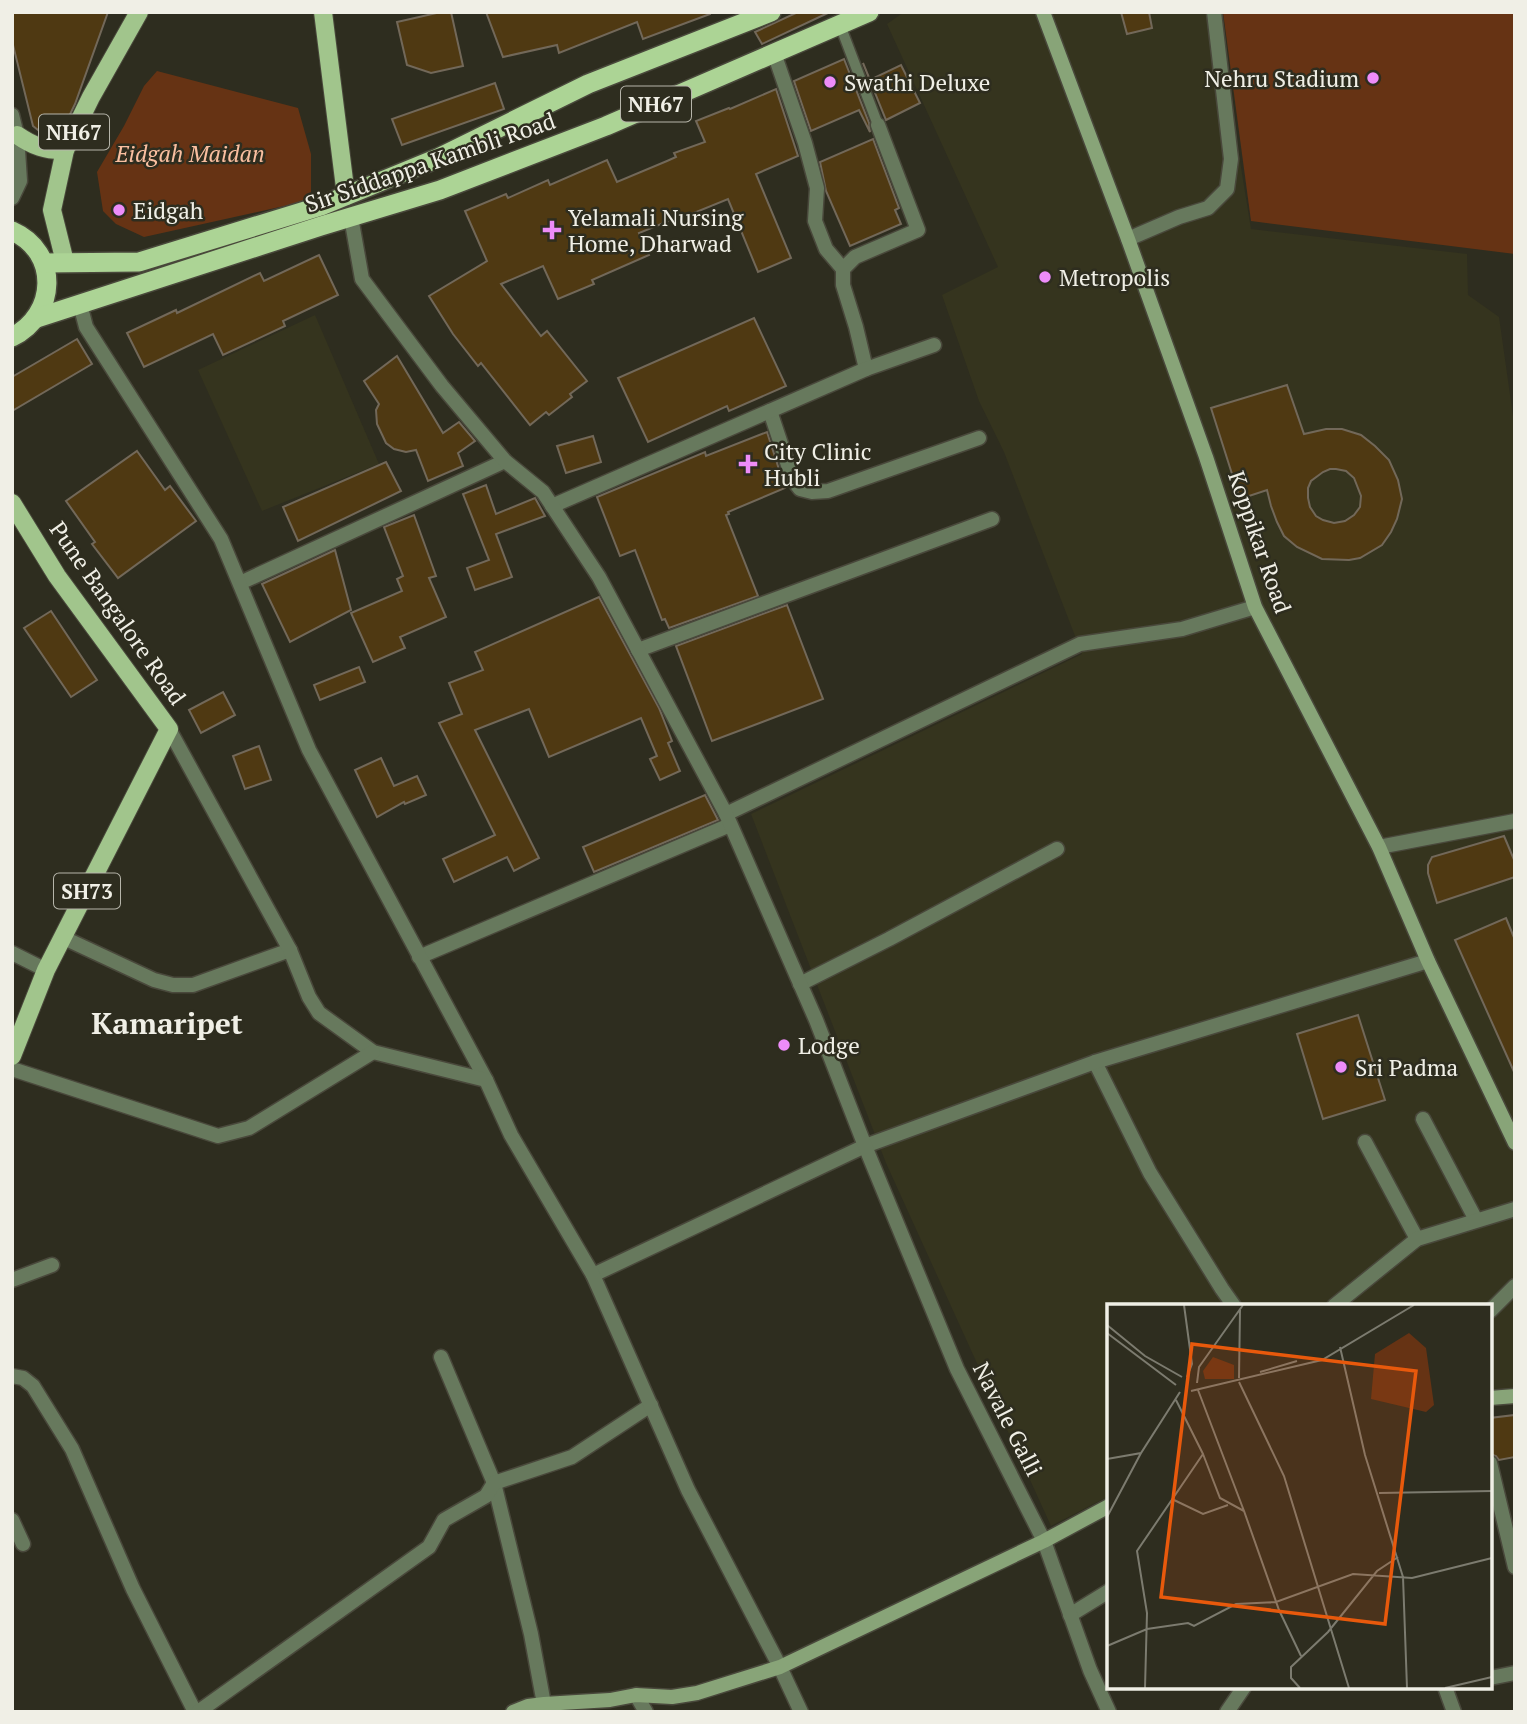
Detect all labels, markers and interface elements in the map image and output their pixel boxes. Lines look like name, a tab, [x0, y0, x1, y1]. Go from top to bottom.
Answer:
place label: Nehru Stadium	[1204, 63, 1359, 94]
place label: Swathi Deluxe	[844, 67, 990, 98]
marker: Nehru Stadium	[1365, 70, 1381, 86]
marker: Swathi Deluxe	[822, 74, 838, 90]
road number: NH67	[621, 86, 691, 122]
street label: Sir Siddappa Kambli Road	[301, 104, 560, 219]
road number: NH67	[39, 114, 109, 150]
park label: Eidgah Maidan	[114, 138, 265, 169]
place label: Eidgah	[133, 195, 204, 226]
marker: Eidgah	[111, 202, 127, 218]
place label: Yelamali Nursing Home, Dharwad	[568, 202, 744, 259]
marker: Yelamali Nursing Home, Dharwad	[542, 220, 562, 240]
place label: Metropolis	[1059, 262, 1170, 293]
marker: Metropolis	[1037, 269, 1053, 285]
place label: City Clinic Hubli	[764, 436, 871, 493]
marker: City Clinic Hubli	[738, 454, 758, 474]
street label: Koppikar Road	[1221, 467, 1299, 618]
street label: Pune Bangalore Road	[43, 515, 193, 711]
road number: SH73	[54, 874, 120, 908]
district label: Kamaripet	[91, 1003, 243, 1043]
place label: Lodge	[798, 1030, 860, 1061]
marker: Lodge	[776, 1037, 792, 1053]
place label: Sri Padma	[1355, 1052, 1459, 1083]
marker: Sri Padma	[1333, 1059, 1349, 1075]
inset map	[1107, 1304, 1492, 1689]
street label: Navale Galli	[966, 1357, 1050, 1481]

